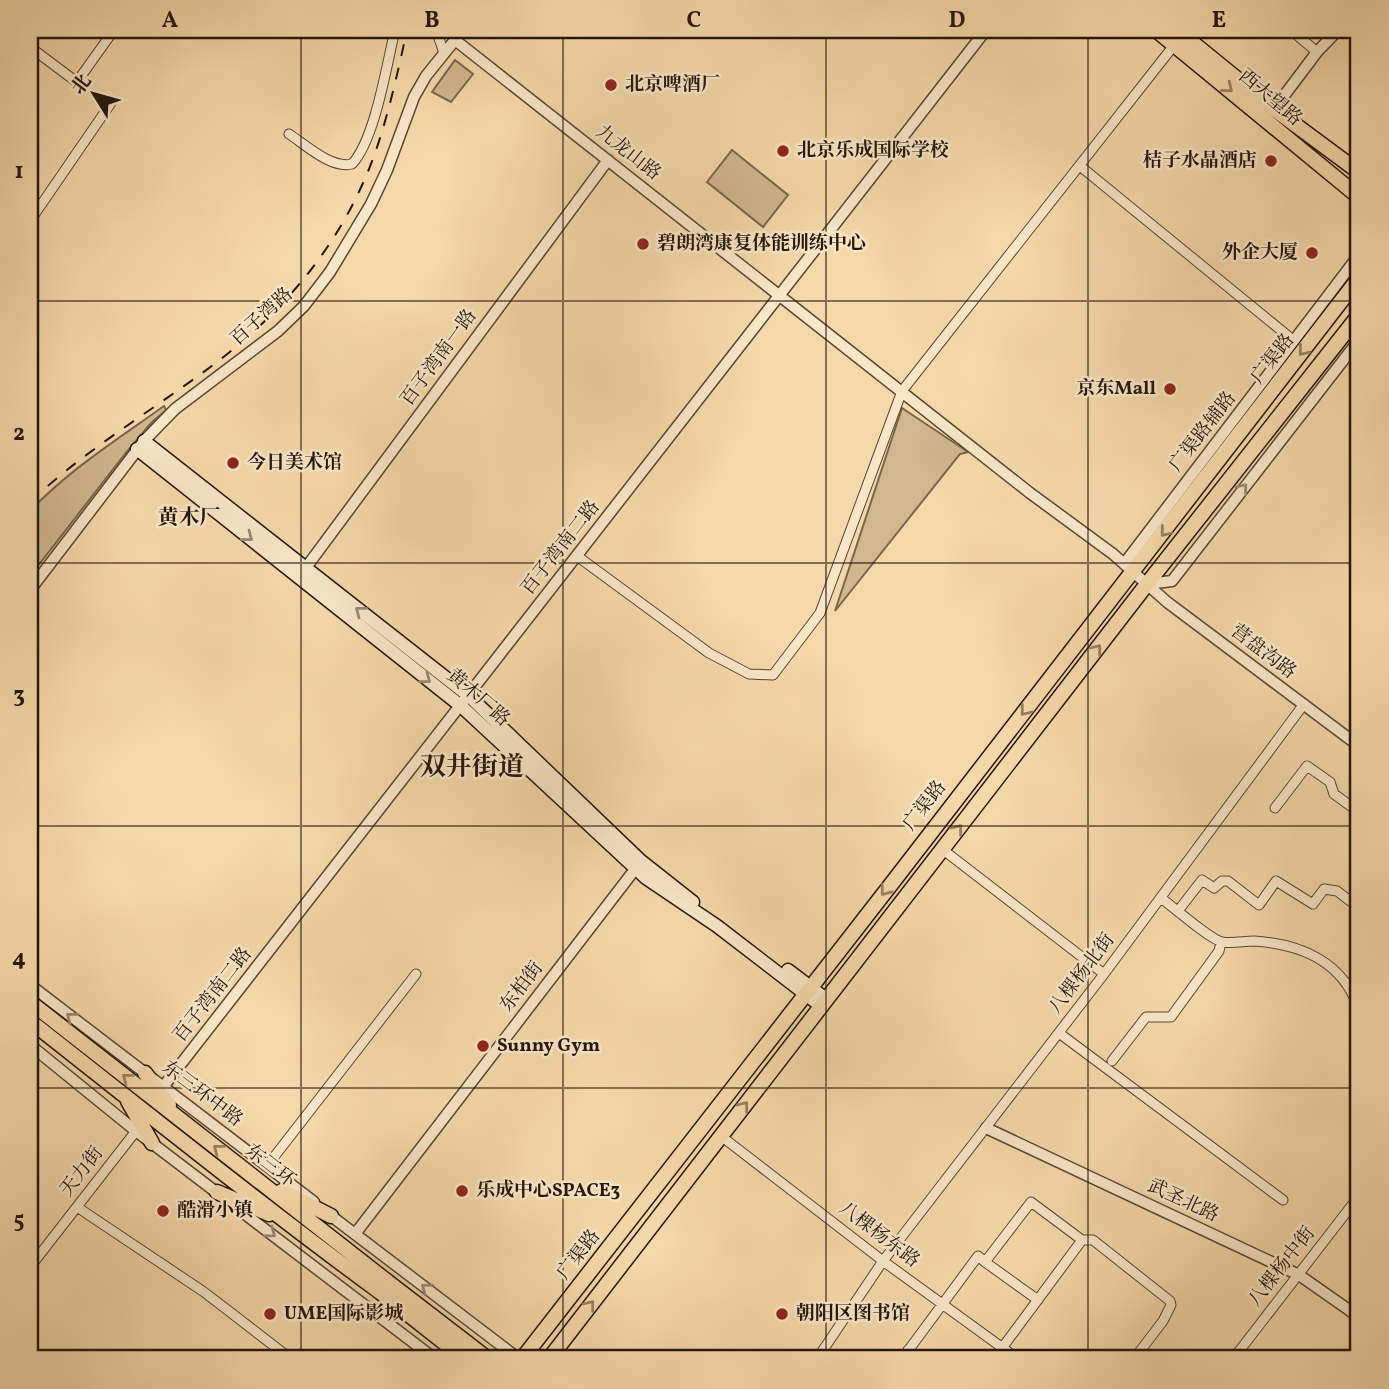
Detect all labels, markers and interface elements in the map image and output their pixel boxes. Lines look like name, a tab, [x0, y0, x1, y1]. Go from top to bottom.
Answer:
text: A	[162, 5, 178, 37]
text: B	[424, 5, 440, 37]
text: C	[687, 5, 701, 37]
text: D	[949, 5, 966, 37]
text: E	[1212, 5, 1226, 37]
north arrow	[60, 60, 130, 130]
street label: 西大望路	[1233, 64, 1307, 132]
text: 北	[66, 70, 98, 100]
place label: 北京啤酒厂	[625, 72, 720, 98]
marker: 北京啤酒厂	[603, 77, 619, 93]
one-way arrow	[1220, 80, 1233, 92]
street label: 九龙山路	[590, 119, 666, 187]
place label: 北京乐成国际学校	[797, 138, 949, 164]
marker: 北京乐成国际学校	[775, 143, 791, 159]
place label: 桔子水晶酒店	[1143, 148, 1257, 174]
marker: 桔子水晶酒店	[1263, 153, 1279, 169]
text: 1	[14, 156, 24, 188]
place label: 碧朗湾康复体能训练中心	[657, 231, 866, 257]
marker: 碧朗湾康复体能训练中心	[635, 236, 651, 252]
place label: 外企大厦	[1222, 240, 1298, 266]
marker: 外企大厦	[1304, 245, 1320, 261]
street label: 百子湾路	[225, 282, 299, 352]
street label: 百子湾南一路	[395, 304, 483, 412]
street label: 广渠路	[1245, 329, 1301, 389]
one-way arrow	[1299, 344, 1312, 356]
place label: 京东Mall	[1076, 376, 1156, 402]
marker: 京东Mall	[1162, 381, 1178, 397]
street label: 广渠路辅路	[1164, 387, 1242, 477]
text: 2	[13, 418, 25, 450]
place label: 今日美术馆	[247, 450, 342, 476]
marker: 今日美术馆	[225, 455, 241, 471]
one-way arrow	[1234, 484, 1247, 496]
street label: 百子湾南二路	[516, 495, 606, 601]
district label: 黄木厂	[158, 504, 221, 533]
one-way arrow	[1161, 525, 1174, 537]
one-way arrow	[240, 529, 252, 542]
one-way arrow	[356, 607, 368, 620]
street label: 营盘沟路	[1225, 619, 1301, 685]
one-way arrow	[1089, 644, 1102, 657]
street label: 黄木厂路	[441, 663, 515, 733]
one-way arrow	[419, 670, 431, 683]
text: 3	[13, 680, 25, 712]
one-way arrow	[1020, 703, 1033, 716]
district label: 双井街道	[420, 750, 524, 786]
street label: 广渠路	[897, 776, 953, 836]
one-way arrow	[950, 824, 963, 836]
one-way arrow	[881, 883, 893, 896]
street label: 八棵杨北街	[1043, 928, 1121, 1020]
street label: 百子湾南二路	[168, 942, 258, 1048]
text: 4	[12, 943, 26, 975]
street label: 东柏街	[494, 956, 550, 1018]
one-way arrow	[66, 1012, 79, 1025]
place label: Sunny Gym	[497, 1033, 600, 1059]
marker: Sunny Gym	[475, 1038, 491, 1054]
street label: 东三环中路	[156, 1055, 248, 1133]
one-way arrow	[122, 1073, 134, 1086]
one-way arrow	[736, 1101, 749, 1113]
street label: 东三环	[240, 1138, 300, 1194]
street label: 天力街	[54, 1142, 110, 1202]
one-way arrow	[214, 1145, 226, 1158]
street label: 武圣北路	[1143, 1173, 1223, 1229]
place label: 乐成中心SPACE3	[476, 1178, 620, 1204]
marker: 乐成中心SPACE3	[454, 1183, 470, 1199]
street label: 八棵杨东路	[833, 1196, 925, 1274]
place label: 酷滑小镇	[177, 1198, 253, 1224]
marker: 酷滑小镇	[155, 1203, 171, 1219]
text: 5	[13, 1205, 25, 1237]
street label: 八棵杨中街	[1243, 1222, 1321, 1312]
one-way arrow	[264, 1225, 276, 1238]
street label: 广渠路	[551, 1225, 607, 1285]
one-way arrow	[421, 1284, 434, 1297]
place label: UME国际影城	[284, 1301, 403, 1327]
one-way arrow	[582, 1301, 595, 1313]
place label: 朝阳区图书馆	[796, 1301, 910, 1327]
marker: UME国际影城	[262, 1306, 278, 1322]
marker: 朝阳区图书馆	[774, 1306, 790, 1322]

